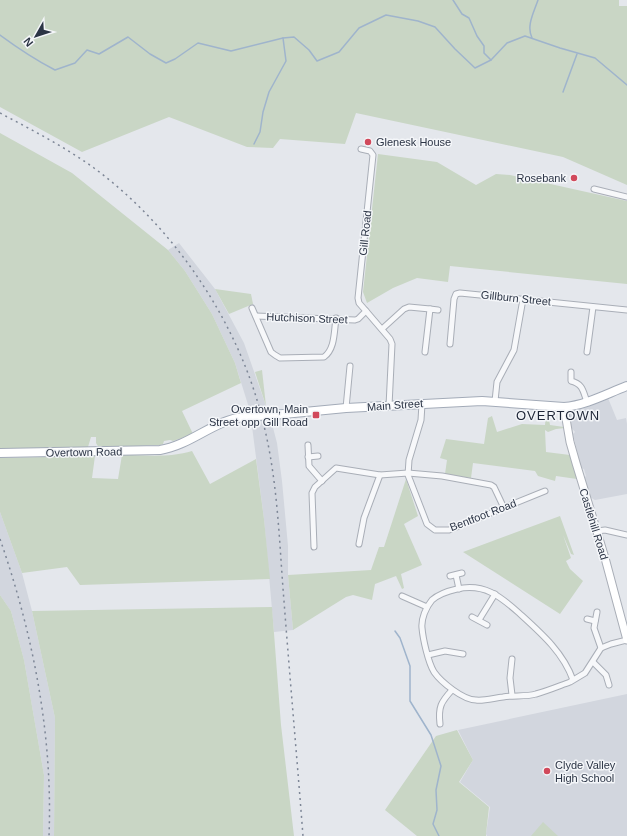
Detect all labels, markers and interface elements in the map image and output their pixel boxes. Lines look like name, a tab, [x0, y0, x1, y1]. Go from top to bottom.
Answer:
north arrow	[16, 16, 56, 56]
text: N	[21, 35, 35, 49]
place label: Glenesk House	[376, 136, 451, 148]
marker: Glenesk House	[363, 137, 373, 147]
place label: Rosebank	[516, 172, 566, 184]
marker: Rosebank	[569, 173, 579, 183]
street label: Gill Road	[357, 210, 373, 256]
street label: Gillburn Street	[480, 288, 552, 308]
street label: Hutchison Street	[266, 311, 348, 325]
street label: Main Street	[367, 397, 423, 413]
place label: Overtown, Main Street opp Gill Road	[209, 403, 308, 428]
district label: OVERTOWN	[516, 408, 600, 423]
marker: Overtown, Main Street opp Gill Road	[311, 410, 321, 420]
street label: Overtown Road	[46, 445, 122, 459]
street label: Castlehill Road	[577, 487, 611, 561]
street label: Bentfoot Road	[448, 497, 518, 533]
place label: Clyde Valley High School	[555, 759, 616, 784]
marker: Clyde Valley High School	[542, 766, 552, 776]

